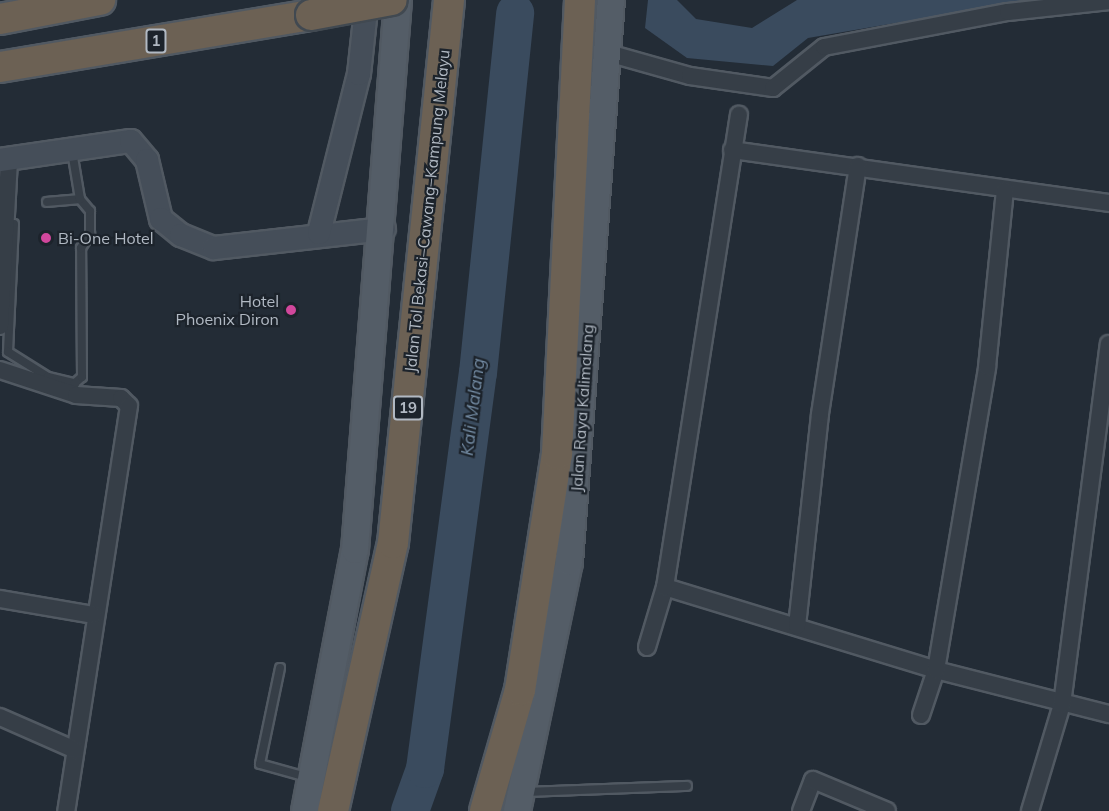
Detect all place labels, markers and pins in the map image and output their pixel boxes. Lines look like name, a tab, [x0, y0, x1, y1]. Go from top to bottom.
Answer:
place label: Bi-One Hotel	[58, 228, 153, 248]
marker: Bi-One Hotel	[39, 231, 53, 245]
place label: Hotel Phoenix Diron	[175, 291, 279, 329]
marker: Hotel Phoenix Diron	[284, 303, 298, 317]

